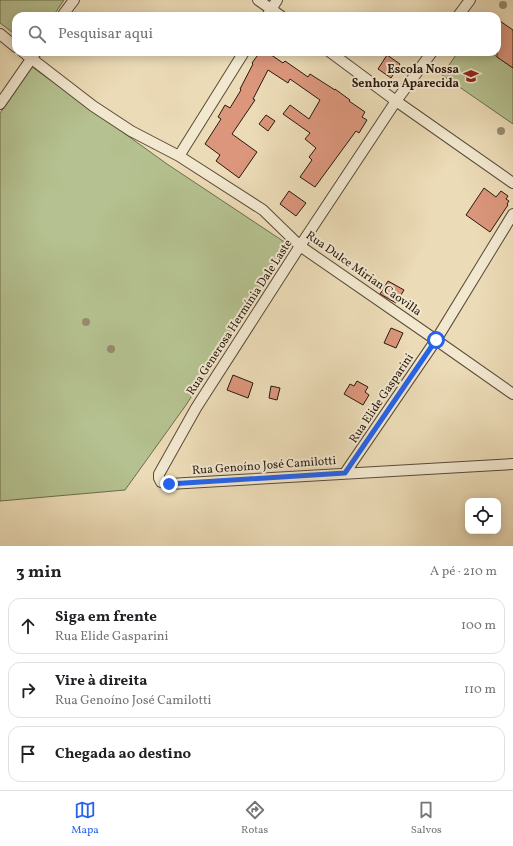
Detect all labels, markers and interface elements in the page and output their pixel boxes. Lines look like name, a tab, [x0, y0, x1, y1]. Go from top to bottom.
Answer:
search box	[12, 12, 501, 56]
icon: search	[26, 23, 48, 45]
text: Pesquisar aqui	[58, 24, 153, 45]
place label: Escola Nossa Senhora Aparecida	[352, 62, 459, 92]
school or university icon: Escola Nossa Senhora Aparecida	[462, 67, 480, 85]
street label: Rua Dulce Mirian Caovilla	[302, 228, 425, 320]
street label: Rua Generosa Hermínia Dale Laste	[183, 236, 296, 399]
route start	[427, 331, 445, 349]
street label: Rua Elide Gasparini	[346, 350, 418, 446]
street label: Rua Genoíno José Camilotti	[191, 453, 337, 479]
route end	[160, 475, 178, 493]
map controls	[465, 498, 501, 534]
button: locate	[465, 498, 501, 534]
text: 3 min	[16, 561, 62, 584]
text: A pé · 210 m	[430, 563, 497, 581]
text: Siga em frente	[55, 607, 157, 628]
icon: ahead	[17, 615, 39, 637]
text: 100 m	[461, 617, 496, 635]
text: Rua Elide Gasparini	[55, 628, 169, 646]
text: Vire à direita	[55, 671, 147, 692]
icon: right	[17, 679, 39, 701]
text: 110 m	[464, 681, 496, 699]
text: Rua Genoíno José Camilotti	[55, 692, 211, 710]
icon: arrive	[17, 743, 39, 765]
text: Chegada ao destino	[55, 744, 191, 765]
tab: Mapa	[71, 799, 99, 838]
tab: Rotas	[241, 799, 268, 838]
tab: Salvos	[411, 799, 442, 838]

